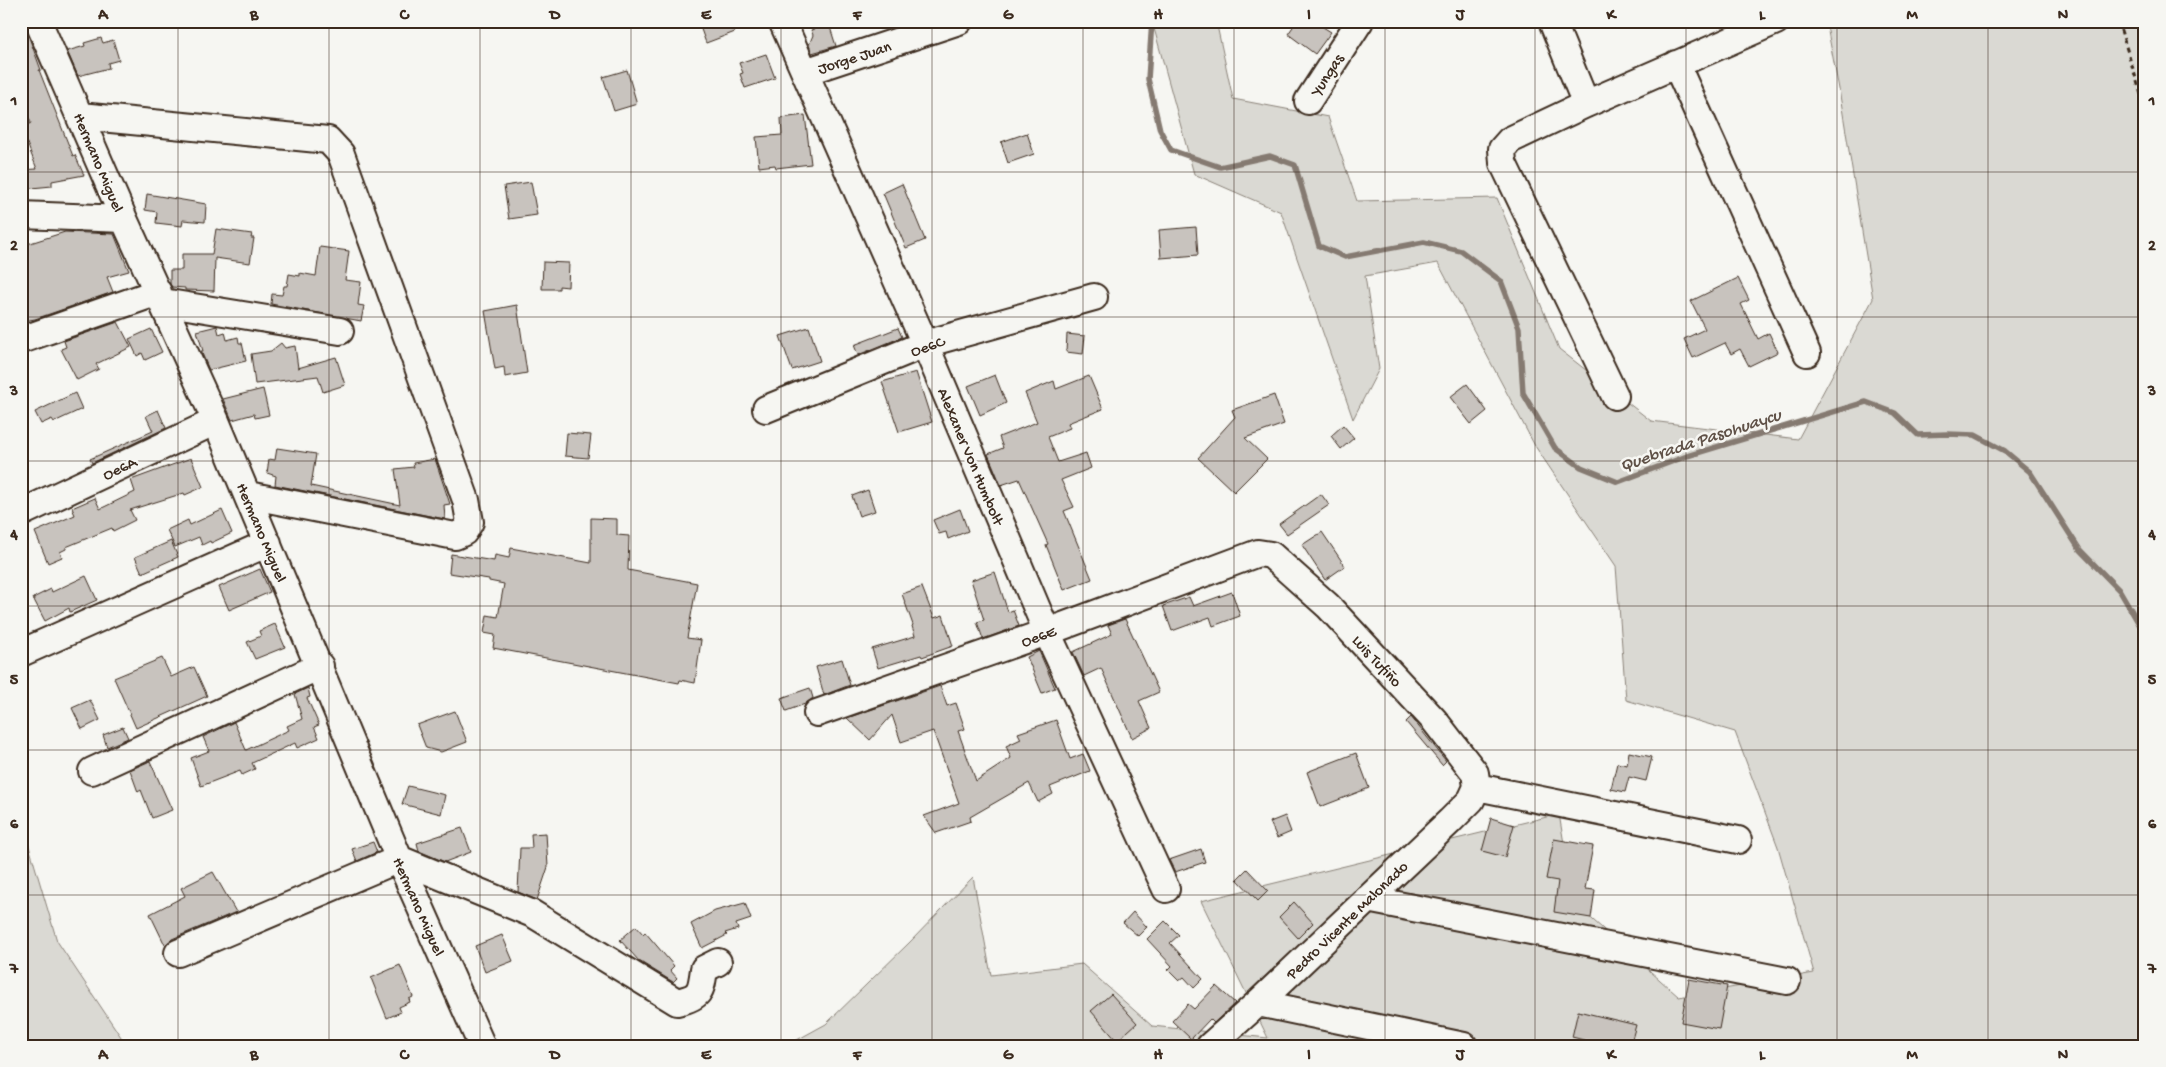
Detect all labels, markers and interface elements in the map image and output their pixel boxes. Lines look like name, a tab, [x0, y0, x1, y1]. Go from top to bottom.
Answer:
text: A	[97, 7, 109, 26]
text: B	[249, 7, 259, 26]
text: C	[399, 7, 410, 26]
text: D	[548, 7, 561, 26]
text: E	[701, 7, 712, 26]
text: F	[852, 7, 863, 26]
text: G	[1003, 7, 1014, 26]
text: H	[1153, 7, 1163, 26]
text: I	[1307, 7, 1311, 26]
text: J	[1455, 7, 1466, 26]
text: K	[1606, 7, 1618, 26]
text: L	[1759, 7, 1766, 26]
text: M	[1906, 7, 1918, 26]
text: N	[2058, 7, 2069, 26]
street label: Jorge Juan	[816, 38, 895, 80]
street label: Yungas	[1307, 50, 1350, 102]
text: 1	[10, 93, 17, 112]
text: 1	[2148, 93, 2155, 112]
street label: Hermano Miguel	[67, 111, 126, 216]
text: 2	[10, 238, 18, 257]
text: 2	[2148, 238, 2156, 257]
street label: Oe6C	[909, 333, 949, 363]
text: 3	[9, 383, 18, 402]
text: 3	[2147, 383, 2156, 402]
street label: Alexaner Von Humbolt	[931, 386, 1007, 530]
water label: Quebrada Pasohuaycu	[1618, 405, 1785, 477]
street label: Oe6A	[100, 453, 142, 486]
street label: Hermano Miguel	[230, 481, 289, 586]
text: 4	[9, 527, 18, 546]
text: 4	[2147, 527, 2156, 546]
street label: Oe6E	[1019, 623, 1060, 653]
street label: Luis Tufiño	[1347, 632, 1404, 692]
text: 5	[10, 672, 19, 691]
text: 5	[2148, 672, 2157, 691]
text: 6	[10, 816, 19, 835]
text: 6	[2148, 816, 2157, 835]
street label: Hermano Miguel	[387, 855, 447, 960]
street label: Pedro Vicente Malonado	[1283, 858, 1413, 985]
text: 7	[9, 961, 19, 980]
text: 7	[2147, 961, 2157, 980]
text: A	[97, 1047, 109, 1066]
text: B	[249, 1047, 259, 1066]
text: C	[399, 1047, 410, 1066]
text: D	[548, 1047, 561, 1066]
text: E	[701, 1047, 712, 1066]
text: F	[852, 1047, 863, 1066]
text: G	[1003, 1047, 1014, 1066]
text: H	[1153, 1047, 1163, 1066]
text: I	[1307, 1047, 1311, 1066]
text: J	[1455, 1047, 1466, 1066]
text: K	[1606, 1047, 1618, 1066]
text: L	[1759, 1047, 1766, 1066]
text: M	[1906, 1047, 1918, 1066]
text: N	[2058, 1047, 2069, 1066]

